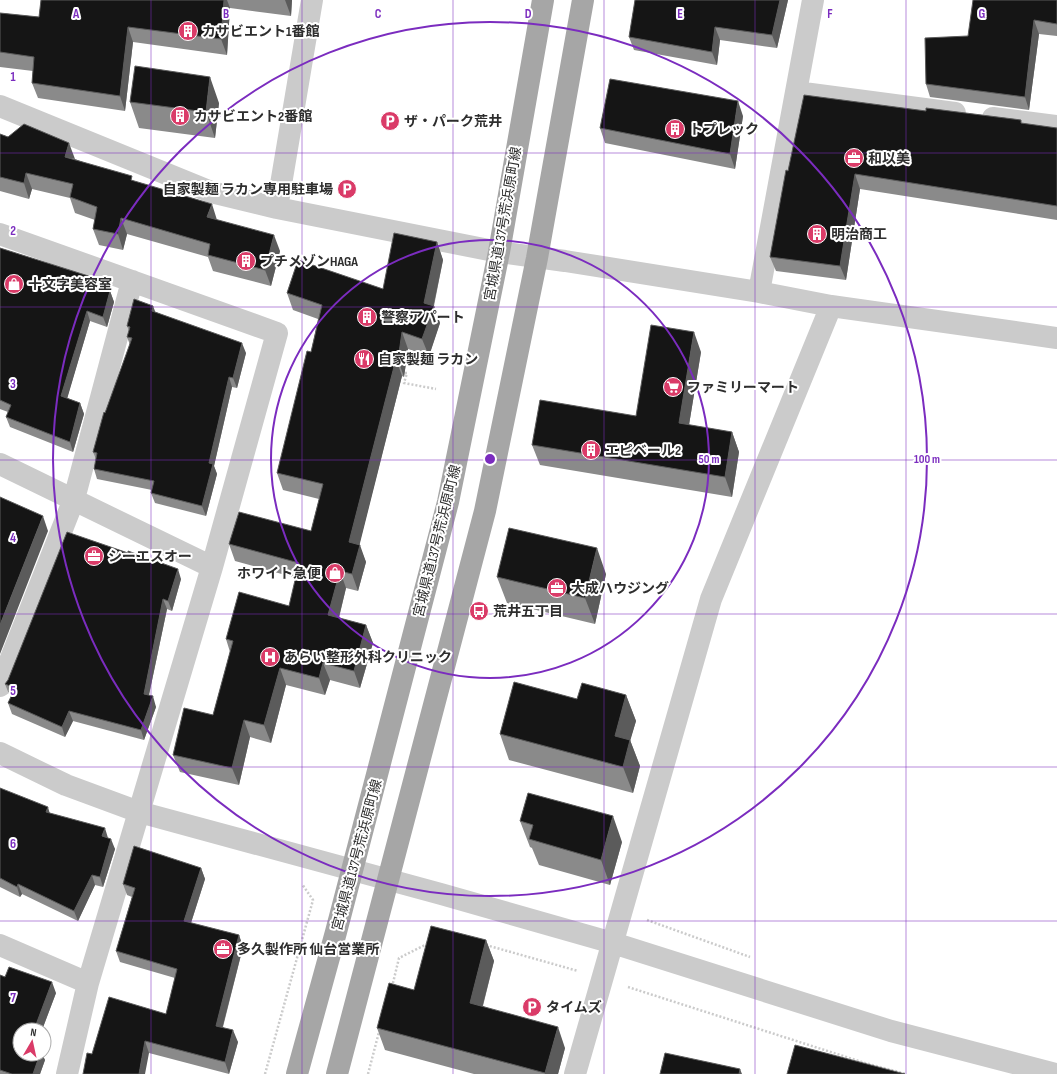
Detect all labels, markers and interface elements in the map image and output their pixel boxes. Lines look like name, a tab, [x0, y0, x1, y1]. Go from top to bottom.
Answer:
text: A	[72, 6, 80, 22]
text: B	[223, 6, 229, 22]
text: C	[375, 6, 382, 22]
text: D	[525, 6, 532, 22]
text: E	[677, 6, 683, 22]
text: F	[827, 6, 833, 22]
text: G	[979, 6, 986, 22]
building icon: カサビエント1番館	[177, 20, 199, 42]
place label: カサビエント1番館	[202, 23, 320, 40]
text: 1	[10, 69, 16, 85]
building icon: カサビエント2番館	[169, 105, 191, 127]
place label: カサビエント2番館	[194, 108, 312, 125]
parking icon: ザ・パーク荒井	[379, 110, 401, 132]
place label: ザ・パーク荒井	[404, 113, 502, 130]
building icon: トプレック	[664, 118, 686, 140]
place label: トプレック	[689, 121, 759, 138]
street label: 宮城県道137号荒浜原町線	[481, 146, 525, 302]
office icon: 和以美	[843, 147, 865, 169]
place label: 和以美	[868, 150, 910, 167]
parking icon: 自家製麺 ラカン専用駐車場	[336, 178, 358, 200]
place label: 自家製麺 ラカン専用駐車場	[163, 181, 333, 198]
text: 2	[10, 223, 16, 239]
building icon: 明治商工	[806, 223, 828, 245]
place label: 明治商工	[831, 226, 887, 243]
building icon: プチメゾンHAGA	[235, 250, 257, 272]
place label: プチメゾンHAGA	[260, 253, 358, 270]
shop icon: 十文字美容室	[3, 273, 25, 295]
place label: 十文字美容室	[28, 276, 112, 293]
building icon: 警察アパート	[356, 306, 378, 328]
place label: 警察アパート	[381, 309, 465, 326]
restaurant icon: 自家製麺 ラカン	[353, 348, 375, 370]
place label: 自家製麺 ラカン	[378, 351, 478, 368]
text: 3	[10, 376, 16, 392]
supermarket icon: ファミリーマート	[662, 376, 684, 398]
place label: ファミリーマート	[687, 379, 799, 396]
building icon: エピベール2	[580, 439, 602, 461]
place label: エピベール2	[605, 442, 681, 459]
centre of rings	[483, 452, 497, 466]
text: 50 m	[699, 452, 719, 467]
text: 100 m	[914, 452, 940, 467]
street label: 宮城県道137号荒浜原町線	[410, 463, 464, 619]
text: 4	[10, 530, 16, 546]
office icon: シーエスオー	[83, 545, 105, 567]
place label: シーエスオー	[108, 548, 192, 565]
shop icon: ホワイト急便	[324, 562, 346, 584]
place label: ホワイト急便	[237, 565, 321, 582]
office icon: 大成ハウジング	[546, 577, 568, 599]
place label: 大成ハウジング	[571, 580, 669, 597]
bus stop icon: 荒井五丁目	[468, 600, 490, 622]
place label: 荒井五丁目	[493, 603, 563, 620]
hospital icon: あらい整形外科クリニック	[259, 646, 281, 668]
place label: あらい整形外科クリニック	[284, 649, 452, 666]
text: 5	[10, 683, 16, 699]
street label: 宮城県道137号荒浜原町線	[329, 777, 385, 933]
text: 6	[10, 836, 16, 852]
office icon: 多久製作所 仙台営業所	[212, 938, 234, 960]
place label: 多久製作所 仙台営業所	[237, 941, 379, 958]
text: 7	[10, 990, 16, 1006]
parking icon: タイムズ	[521, 996, 543, 1018]
place label: タイムズ	[546, 999, 602, 1016]
north arrow	[12, 1022, 52, 1062]
text: N	[30, 1026, 38, 1040]

